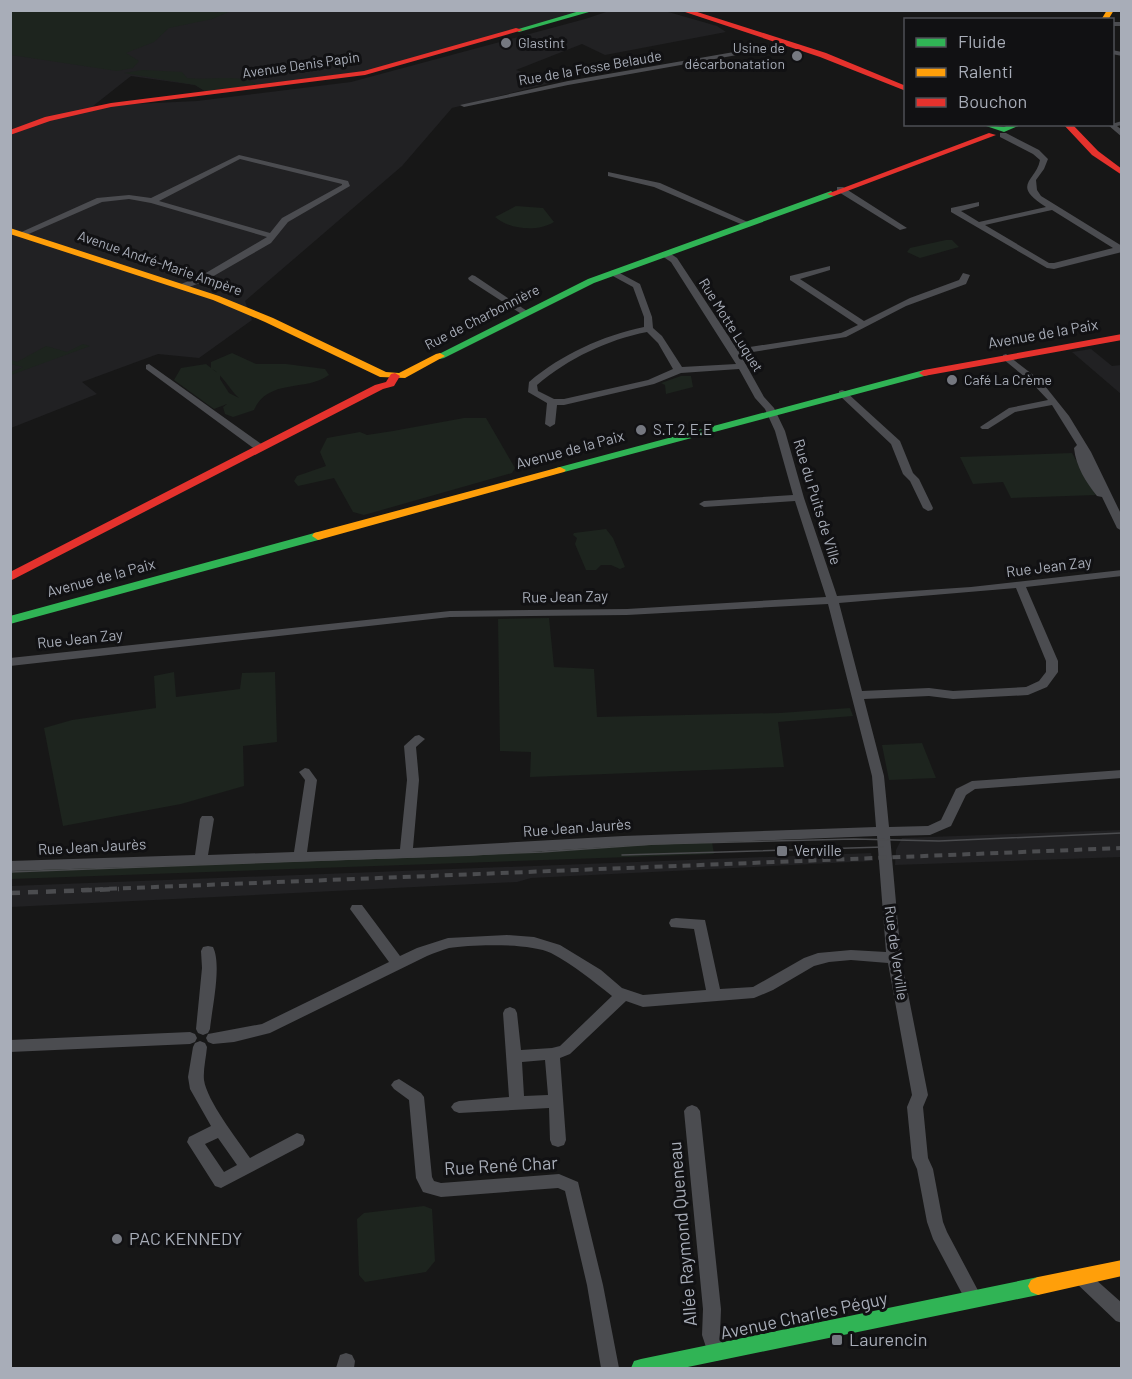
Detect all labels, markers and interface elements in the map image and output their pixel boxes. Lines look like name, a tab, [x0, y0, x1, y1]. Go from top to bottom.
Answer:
legend	[904, 18, 1114, 126]
text: Fluide	[958, 30, 1006, 52]
place label: Glastint	[518, 34, 565, 51]
marker: Glastint	[499, 36, 513, 50]
place label: Usine de décarbonatation	[685, 39, 785, 72]
street label: Rue de la Fosse Belaude	[517, 47, 663, 88]
street label: Avenue Denis Papin	[241, 48, 361, 81]
marker: Usine de décarbonatation	[790, 49, 804, 63]
text: Ralenti	[958, 60, 1013, 82]
text: Bouchon	[958, 90, 1027, 112]
street label: Avenue André-Marie Ampère	[76, 226, 245, 299]
street label: Rue Motte Luquet	[696, 275, 767, 375]
street label: Rue de Charbonnière	[422, 280, 542, 353]
street label: Avenue de la Paix	[986, 314, 1099, 352]
place label: Café La Crème	[964, 371, 1052, 388]
marker: Café La Crème	[945, 373, 959, 387]
place label: S.T.2.E.E	[653, 420, 712, 438]
marker: S.T.2.E.E	[634, 423, 648, 437]
street label: Avenue de la Paix	[514, 426, 626, 472]
street label: Rue du Puits de Ville	[790, 437, 846, 567]
street label: Rue Jean Zay	[1005, 552, 1093, 580]
street label: Avenue de la Paix	[45, 554, 157, 600]
street label: Rue Jean Zay	[522, 586, 608, 606]
street label: Rue Jean Zay	[36, 625, 124, 651]
street label: Rue Jean Jaurès	[522, 814, 632, 840]
street label: Rue Jean Jaurès	[37, 834, 147, 858]
place label: Verville	[794, 841, 842, 859]
marker: Verville	[775, 844, 789, 858]
street label: Rue de Verville	[881, 904, 913, 1001]
street label: Allée Raymond Queneau	[663, 1141, 701, 1327]
street label: Rue René Char	[444, 1151, 559, 1179]
place label: PAC KENNEDY	[129, 1227, 242, 1249]
marker: PAC KENNEDY	[110, 1232, 124, 1246]
street label: Avenue Charles Péguy	[718, 1287, 889, 1344]
place label: Laurencin	[849, 1328, 927, 1350]
marker: Laurencin	[830, 1333, 844, 1347]

